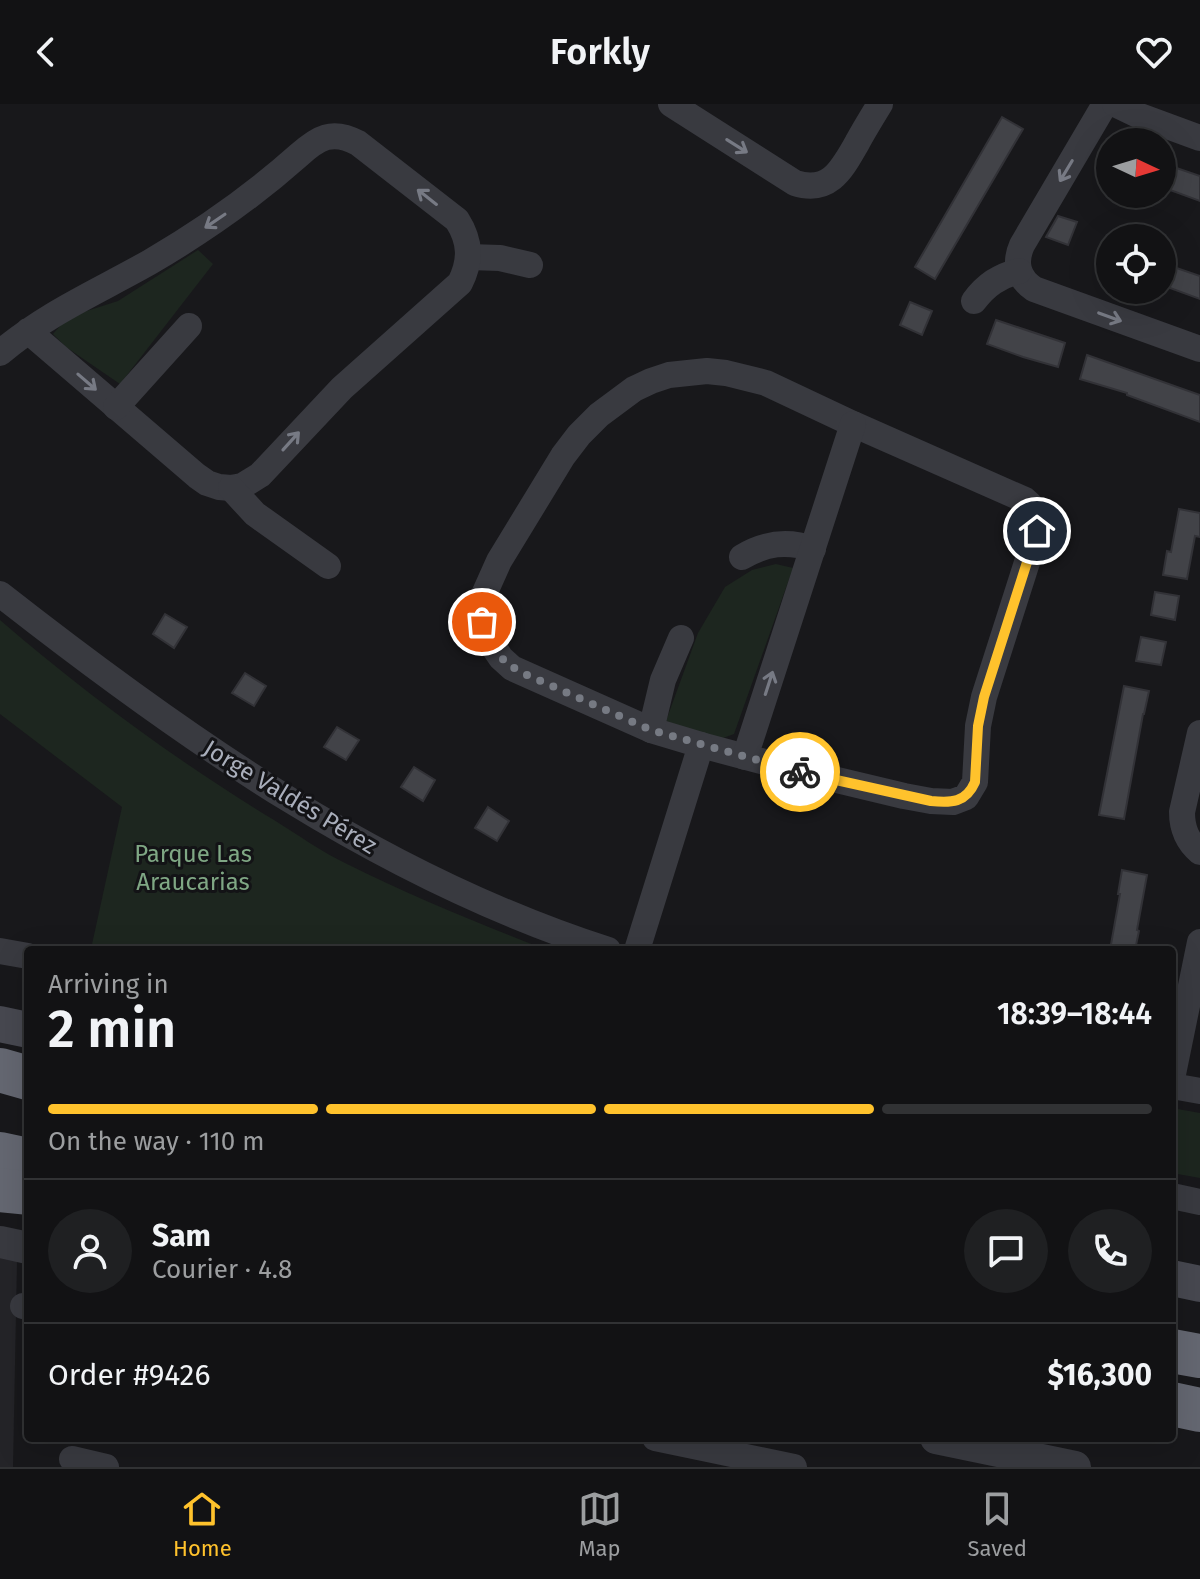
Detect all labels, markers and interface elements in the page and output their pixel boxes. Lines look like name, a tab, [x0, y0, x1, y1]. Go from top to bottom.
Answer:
icon: back	[24, 30, 68, 74]
text: Forkly	[550, 30, 650, 74]
icon: heart	[1132, 30, 1176, 74]
north arrow	[1096, 128, 1176, 208]
map controls	[1096, 128, 1176, 304]
one-way arrow	[725, 138, 748, 154]
one-way arrow	[1058, 159, 1074, 182]
one-way arrow	[417, 188, 438, 205]
one-way arrow	[205, 212, 227, 229]
button: locate	[1096, 224, 1176, 304]
one-way arrow	[1098, 311, 1122, 325]
one-way arrow	[77, 373, 97, 391]
one-way arrow	[282, 431, 300, 451]
pin	[1003, 497, 1071, 565]
icon: home	[1015, 509, 1059, 553]
pin	[448, 588, 516, 656]
icon: bag	[460, 600, 504, 644]
one-way arrow	[763, 670, 778, 695]
courier	[760, 732, 840, 812]
street label: Jorge Valdés Pérez	[198, 734, 382, 860]
icon: bike	[778, 750, 822, 794]
park label: Parque Las Araucarias	[134, 840, 252, 896]
text: Arriving in	[48, 969, 169, 1000]
text: 18:39–18:44	[997, 996, 1152, 1032]
text: 2 min	[48, 998, 176, 1061]
text: On the way · 110 m	[48, 1126, 265, 1157]
button: person	[48, 1209, 132, 1293]
button: chat	[964, 1209, 1048, 1293]
button: phone	[1068, 1209, 1152, 1293]
text: Sam	[152, 1218, 211, 1254]
text: Courier · 4.8	[152, 1254, 292, 1285]
text: Order #9426	[48, 1357, 210, 1393]
text: $16,300	[1047, 1357, 1152, 1393]
tab: Home	[173, 1487, 232, 1562]
tab: Map	[578, 1487, 622, 1562]
tab: Saved	[968, 1487, 1027, 1562]

